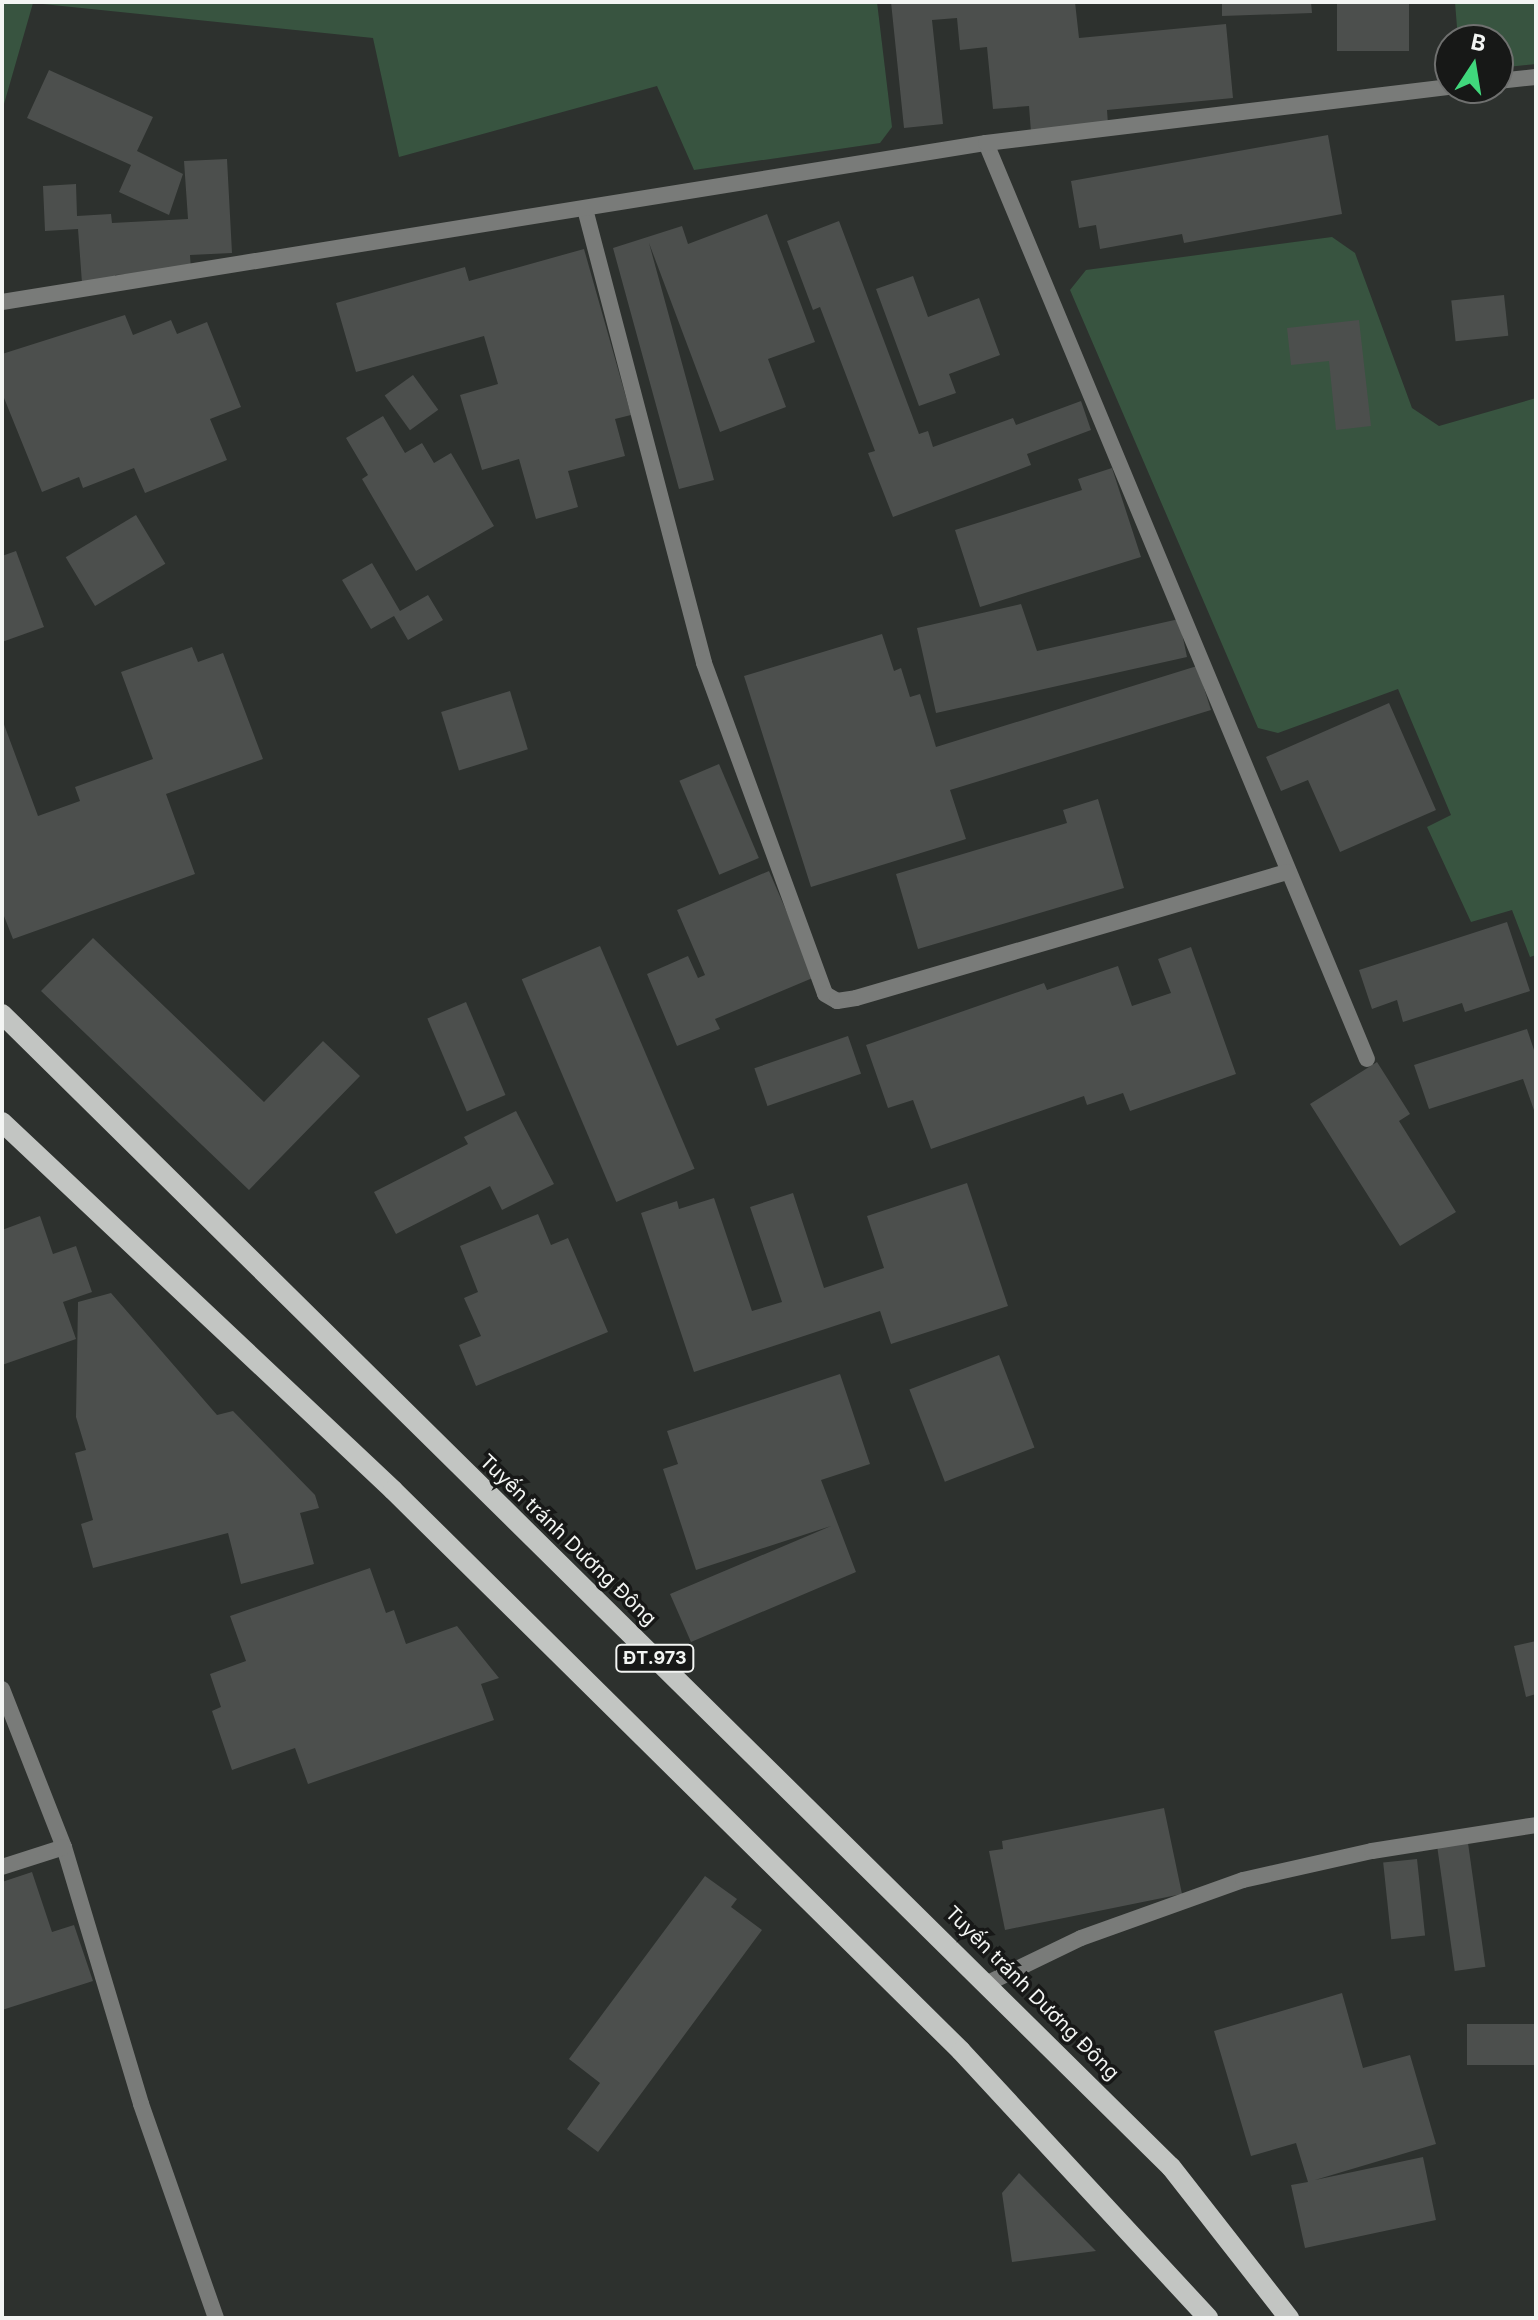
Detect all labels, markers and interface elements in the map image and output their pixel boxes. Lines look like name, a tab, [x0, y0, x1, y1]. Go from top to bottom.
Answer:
north arrow	[1434, 24, 1514, 104]
text: B	[1469, 28, 1488, 57]
street label: Tuyến tránh Dương Đông	[475, 1449, 661, 1631]
road number: ĐT.973	[615, 1644, 695, 1672]
street label: Tuyến tránh Dương Đông	[940, 1901, 1124, 2085]

